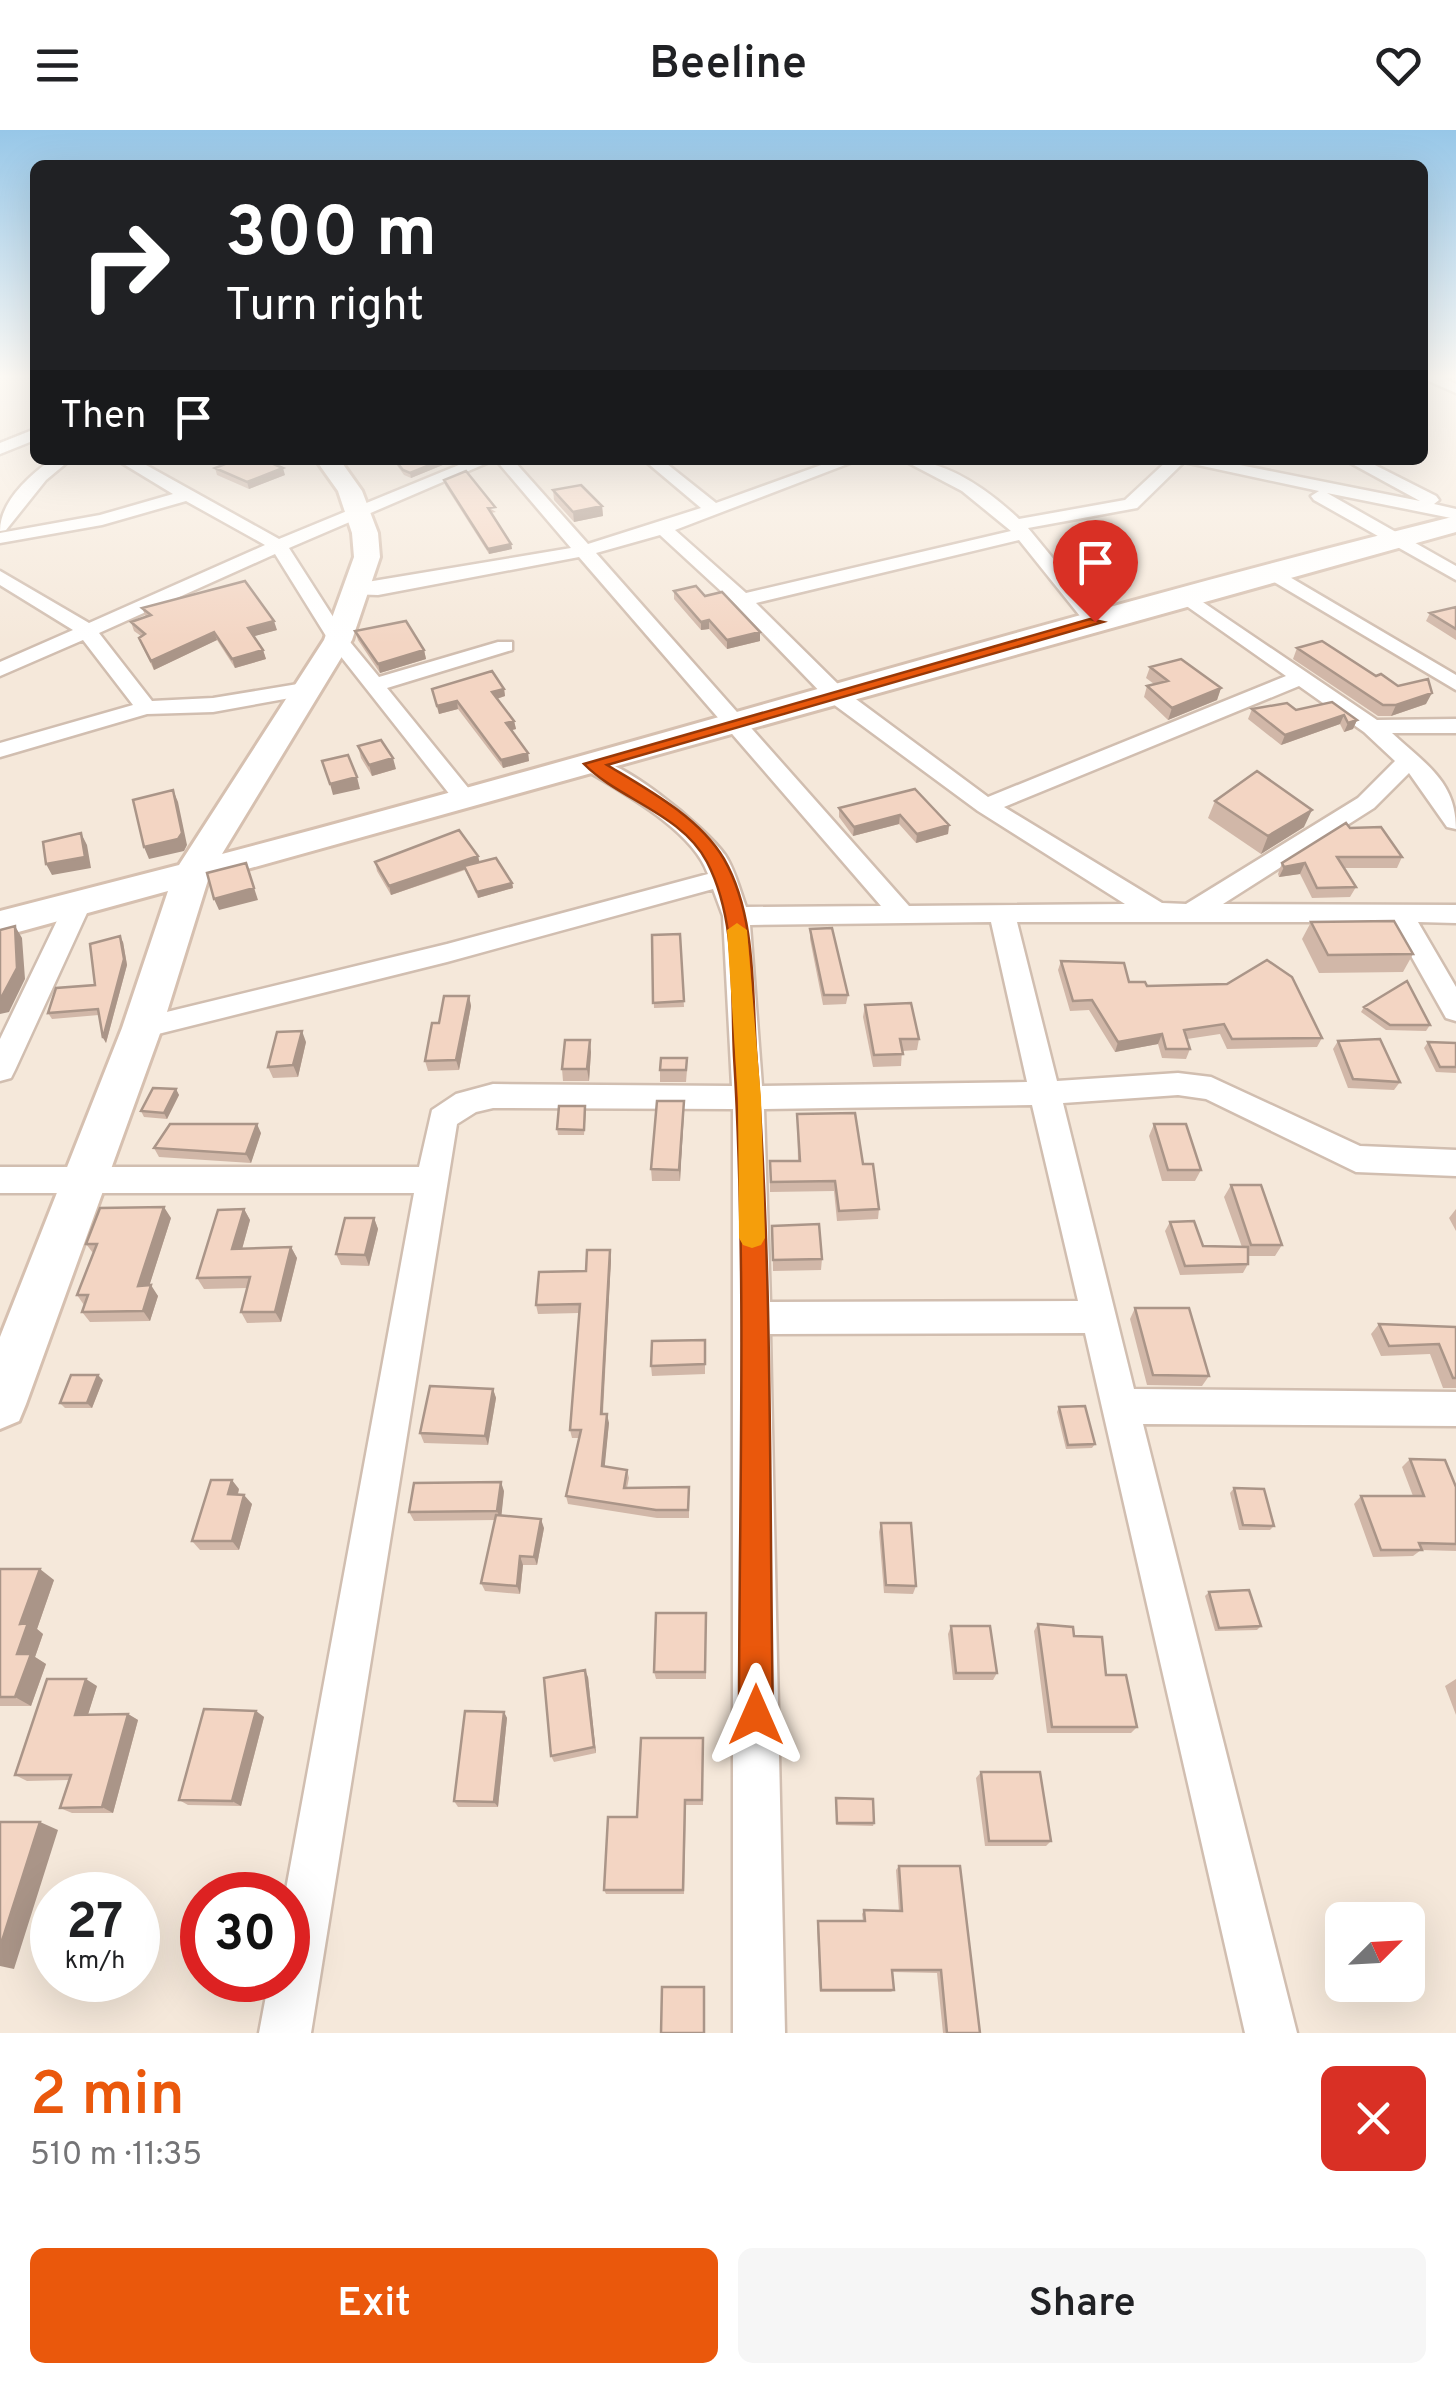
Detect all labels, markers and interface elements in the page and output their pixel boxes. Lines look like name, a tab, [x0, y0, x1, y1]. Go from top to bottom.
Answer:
text: Beeline	[649, 37, 807, 94]
icon: menu	[30, 38, 85, 93]
icon: heart	[1371, 38, 1426, 93]
text: 300 m	[225, 192, 437, 281]
icon: right	[60, 200, 190, 330]
text: Turn right	[225, 279, 424, 336]
icon: arrive	[166, 390, 221, 445]
text: Then	[60, 393, 146, 442]
pin	[1053, 520, 1138, 623]
icon: arrive	[1068, 535, 1123, 590]
position arrow	[704, 1663, 808, 1767]
speed limit sign: 30	[180, 1872, 310, 2002]
text: 27	[67, 1893, 123, 1956]
north arrow	[1325, 1902, 1425, 2002]
map controls	[1325, 1902, 1425, 2002]
text: km/h	[65, 1946, 125, 1978]
text: 2 min	[30, 2060, 185, 2136]
button: close	[1321, 2066, 1426, 2171]
text: 510 m · 11:35	[30, 2136, 202, 2176]
button: Exit	[30, 2248, 718, 2363]
button: Share	[738, 2248, 1426, 2363]

